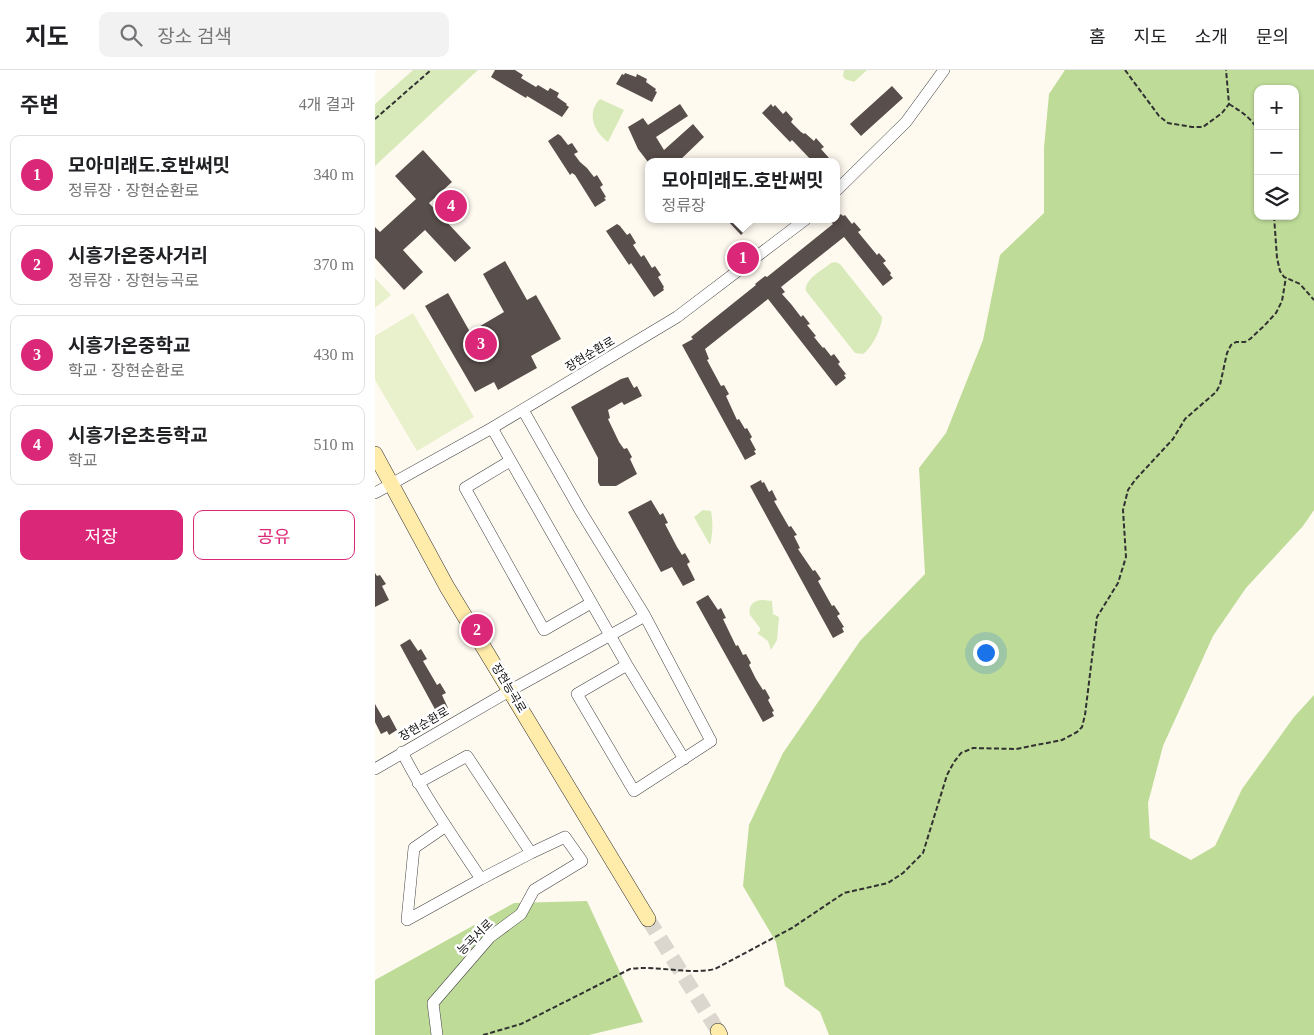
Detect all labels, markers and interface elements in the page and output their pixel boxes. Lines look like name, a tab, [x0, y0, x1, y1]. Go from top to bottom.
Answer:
search box	[99, 12, 449, 57]
icon: search	[117, 21, 145, 49]
text: 지도	[25, 24, 69, 50]
text: 장소 검색	[157, 26, 232, 47]
text: 홈	[1089, 27, 1106, 47]
text: 지도	[1134, 27, 1167, 47]
text: 소개	[1195, 27, 1228, 47]
text: 문의	[1256, 27, 1289, 47]
map controls	[1254, 85, 1299, 220]
button: +	[1254, 85, 1299, 130]
text: 주변	[20, 93, 59, 117]
text: 4개 결과	[299, 96, 355, 113]
button: −	[1254, 130, 1299, 175]
text: 모아미래도.호반써밋	[68, 155, 230, 176]
popup	[645, 158, 840, 223]
text: 1	[33, 166, 41, 183]
text: 340 m	[314, 166, 354, 183]
text: 모아미래도.호반써밋	[661, 170, 824, 191]
button: layers	[1254, 175, 1299, 220]
text: 정류장 · 장현순환로	[68, 182, 199, 199]
pin: 4	[435, 187, 467, 225]
text: 정류장	[661, 197, 706, 214]
pin: 1	[727, 239, 759, 277]
text: 시흥가온중사거리	[68, 245, 208, 266]
text: 2	[33, 256, 41, 273]
text: 370 m	[314, 256, 354, 273]
text: 정류장 · 장현능곡로	[68, 272, 199, 289]
pin: 3	[465, 325, 497, 363]
street label: 장현순환로	[563, 334, 617, 374]
text: 시흥가온중학교	[68, 335, 190, 356]
text: 3	[33, 346, 41, 363]
text: 430 m	[314, 346, 354, 363]
text: 학교 · 장현순환로	[68, 362, 184, 379]
text: 시흥가온초등학교	[68, 425, 208, 446]
text: 4	[33, 436, 41, 453]
text: 510 m	[314, 436, 354, 453]
text: 학교	[68, 452, 97, 469]
button: 저장	[20, 510, 183, 560]
button: 공유	[193, 510, 355, 560]
pin: 2	[461, 611, 493, 649]
your location	[973, 640, 999, 666]
street label: 장현능곡로	[489, 661, 529, 715]
street label: 장현순환로	[397, 704, 451, 744]
street label: 능곡서로	[454, 916, 496, 958]

